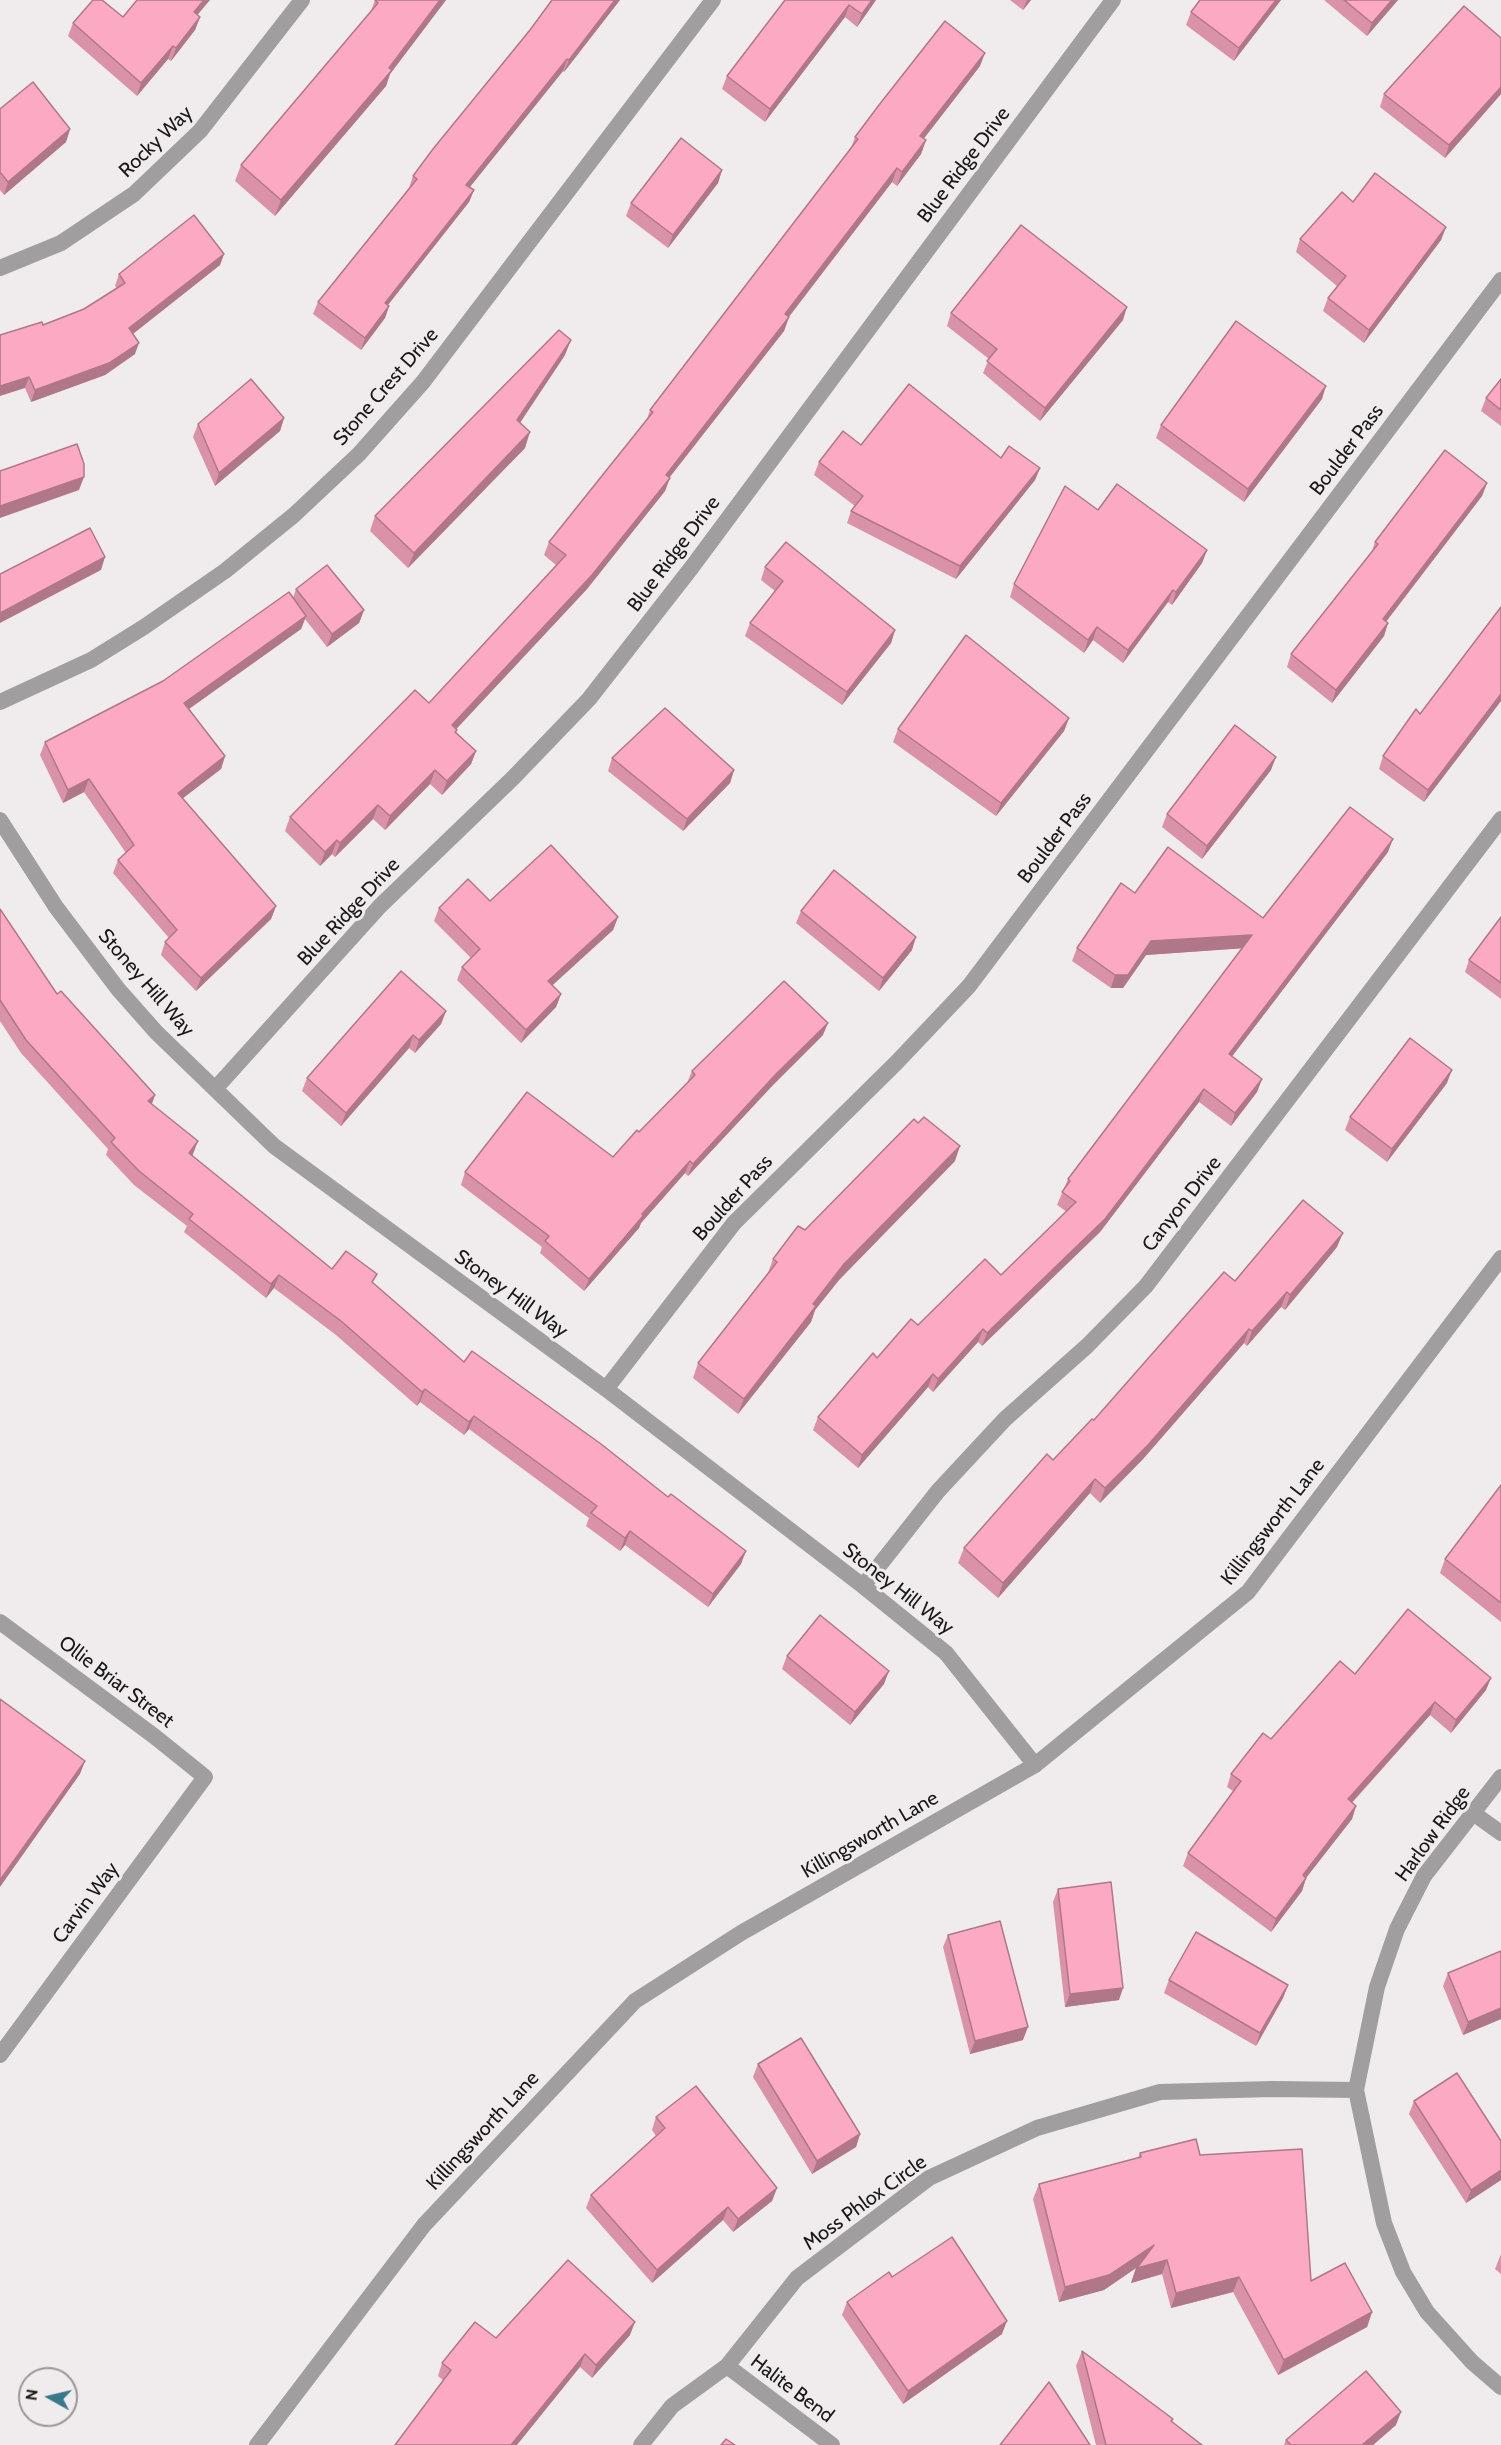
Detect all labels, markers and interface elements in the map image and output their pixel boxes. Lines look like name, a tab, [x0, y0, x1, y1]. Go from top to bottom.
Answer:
street label: Rocky Way	[114, 101, 198, 183]
street label: Blue Ridge Drive	[913, 102, 1015, 228]
street label: Stone Crest Drive	[328, 323, 444, 451]
street label: Boulder Pass	[1305, 400, 1389, 500]
street label: Blue Ridge Drive	[623, 491, 725, 617]
street label: Boulder Pass	[1013, 788, 1097, 888]
street label: Blue Ridge Drive	[293, 853, 405, 971]
street label: Stoney Hill Way	[93, 924, 199, 1042]
street label: Boulder Pass	[688, 1150, 778, 1246]
street label: Canyon Drive	[1137, 1152, 1227, 1256]
street label: Stoney Hill Way	[450, 1245, 572, 1343]
street label: Killingsworth Lane	[1216, 1454, 1330, 1590]
street label: Stoney Hill Way	[838, 1538, 958, 1640]
street label: Ollie Briar Street	[54, 1631, 178, 1733]
street label: Harlow Ridge	[1390, 1782, 1476, 1886]
street label: Killingsworth Lane	[797, 1786, 943, 1884]
street label: Carvin Way	[48, 1858, 124, 1948]
street label: Killingsworth Lane	[422, 2067, 544, 2195]
street label: Moss Phlox Circle	[799, 2150, 931, 2256]
street label: Halite Bend	[746, 2350, 838, 2428]
north arrow	[18, 2367, 78, 2427]
text: N	[21, 2388, 42, 2402]

